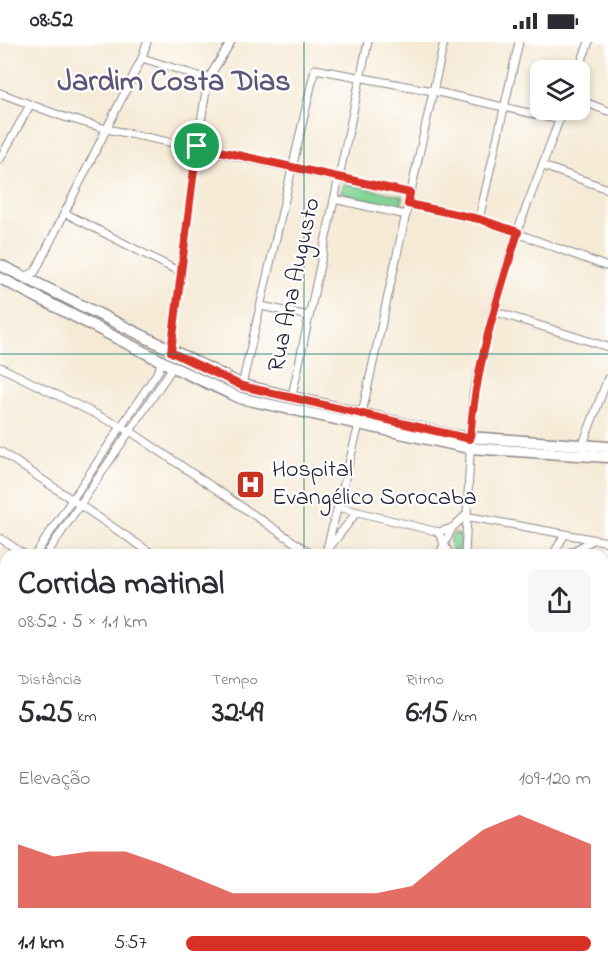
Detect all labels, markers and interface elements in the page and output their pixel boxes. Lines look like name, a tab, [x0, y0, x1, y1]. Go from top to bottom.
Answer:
text: 08:52	[30, 5, 73, 37]
map controls	[530, 60, 590, 120]
button: layers	[530, 60, 590, 120]
district label: Jardim Costa Dias	[57, 61, 291, 105]
pin	[171, 120, 222, 171]
icon: arrive	[180, 129, 213, 162]
street label: Rua Ana Augusto	[259, 195, 331, 375]
place label: Hospital Evangélico Sorocaba	[272, 453, 477, 516]
hospital icon: Hospital Evangélico Sorocaba	[235, 468, 267, 500]
text: Corrida matinal	[18, 561, 224, 609]
button: share	[528, 569, 591, 632]
text: 08:52 · 5 × 1.1 km	[18, 608, 148, 637]
text: Distância	[18, 668, 81, 692]
text: Tempo	[212, 668, 258, 692]
text: Ritmo	[406, 668, 444, 692]
text: 5.25	[18, 692, 73, 736]
text: 32:49	[212, 692, 263, 736]
text: 6:15	[406, 692, 448, 736]
text: km	[73, 705, 97, 729]
text: /km	[448, 705, 477, 729]
text: Elevação	[18, 765, 90, 794]
text: 109–120 m	[519, 765, 591, 794]
text: 1.1 km	[18, 929, 64, 958]
text: 5:57	[114, 929, 147, 958]

